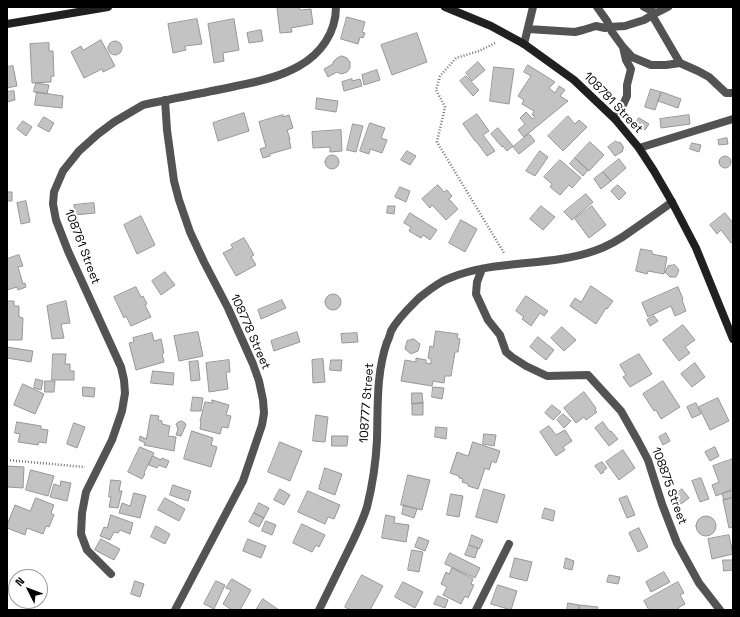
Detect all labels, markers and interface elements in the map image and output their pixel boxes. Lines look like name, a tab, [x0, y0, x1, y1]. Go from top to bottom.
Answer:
street label: 108781 Street	[580, 70, 646, 136]
street label: 108761 Street	[61, 208, 103, 286]
street label: 108778 Street	[227, 292, 273, 372]
street label: 108777 Street	[357, 363, 377, 443]
street label: 108875 Street	[648, 445, 690, 527]
north arrow	[8, 569, 48, 609]
text: N	[12, 574, 27, 589]

